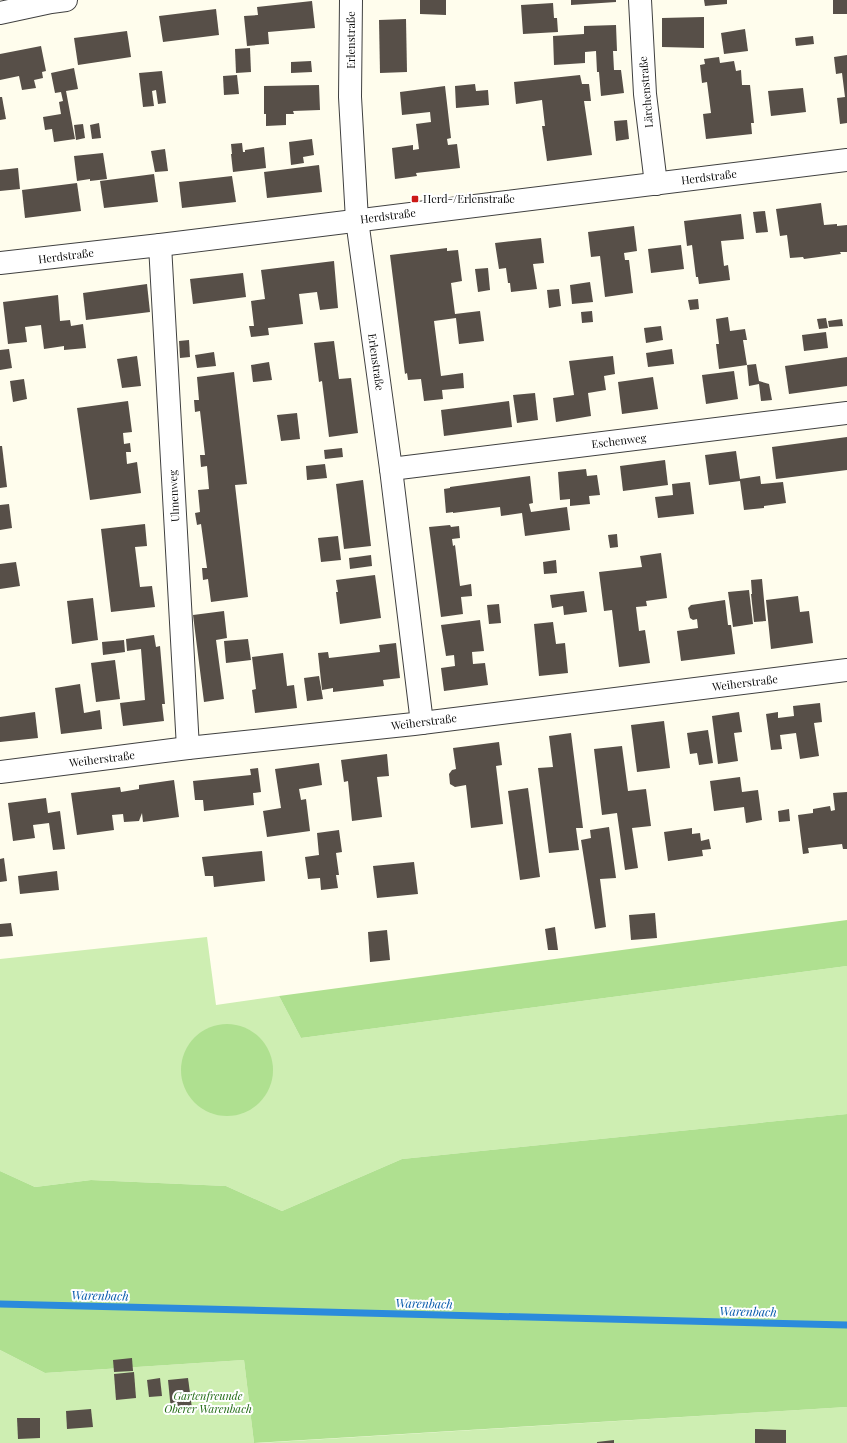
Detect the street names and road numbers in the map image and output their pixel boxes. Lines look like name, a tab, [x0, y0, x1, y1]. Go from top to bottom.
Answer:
street label: Erlenstraße	[343, 11, 358, 69]
street label: Lärchenstraße	[635, 55, 656, 128]
street label: Herdstraße	[680, 166, 738, 187]
street label: Herdstraße	[359, 205, 417, 226]
street label: Herdstraße	[37, 245, 95, 266]
street label: Erlenstraße	[365, 332, 388, 392]
street label: Eschenweg	[591, 430, 647, 451]
street label: Ulmenweg	[165, 469, 182, 522]
street label: Weiherstraße	[710, 671, 779, 694]
street label: Weiherstraße	[389, 710, 458, 733]
street label: Weiherstraße	[67, 747, 136, 770]

